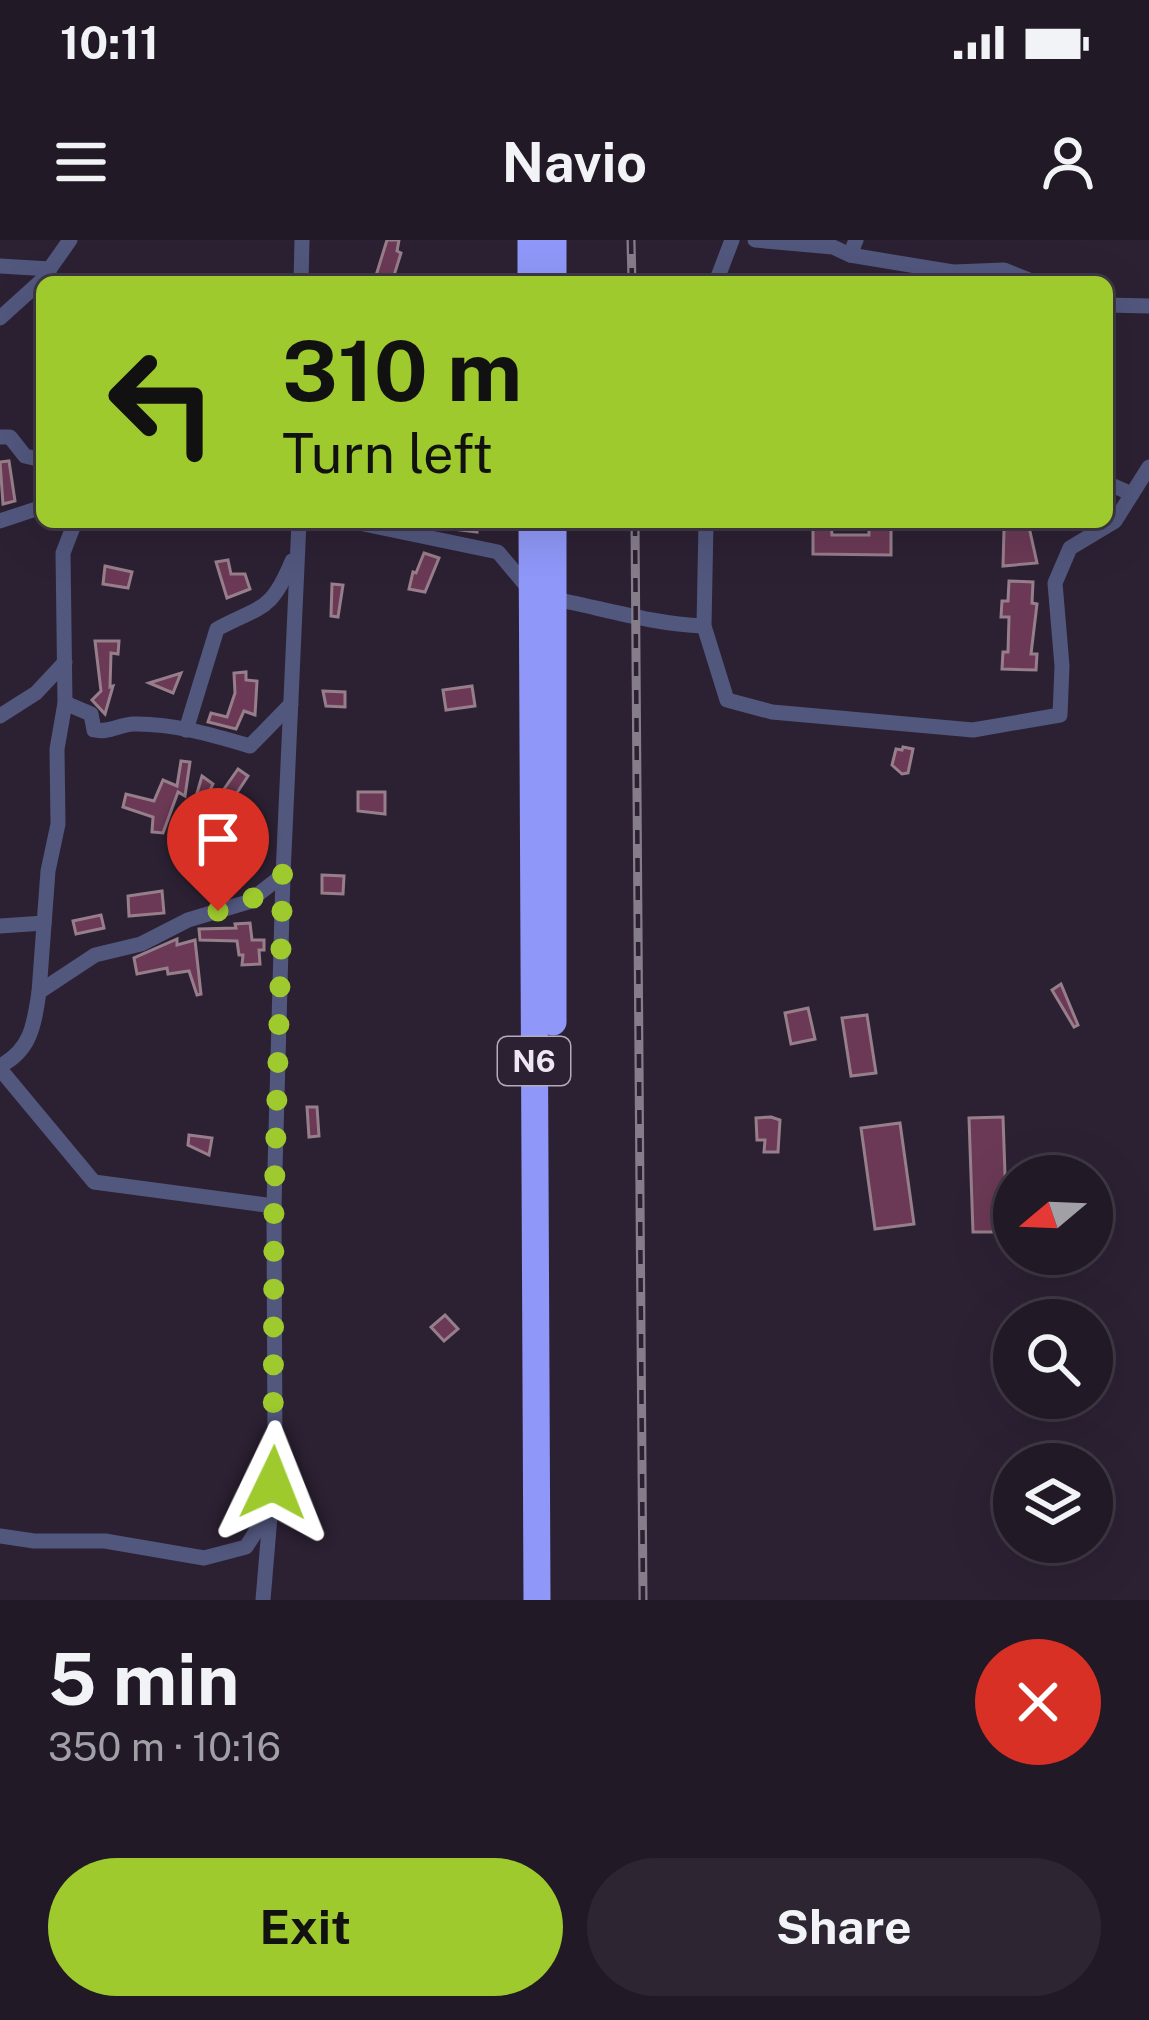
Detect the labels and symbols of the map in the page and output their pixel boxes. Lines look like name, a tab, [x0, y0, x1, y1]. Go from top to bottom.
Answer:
pin	[167, 788, 269, 911]
road number: N6	[498, 1037, 570, 1085]
north arrow	[993, 1155, 1113, 1275]
position arrow	[210, 1420, 336, 1546]

